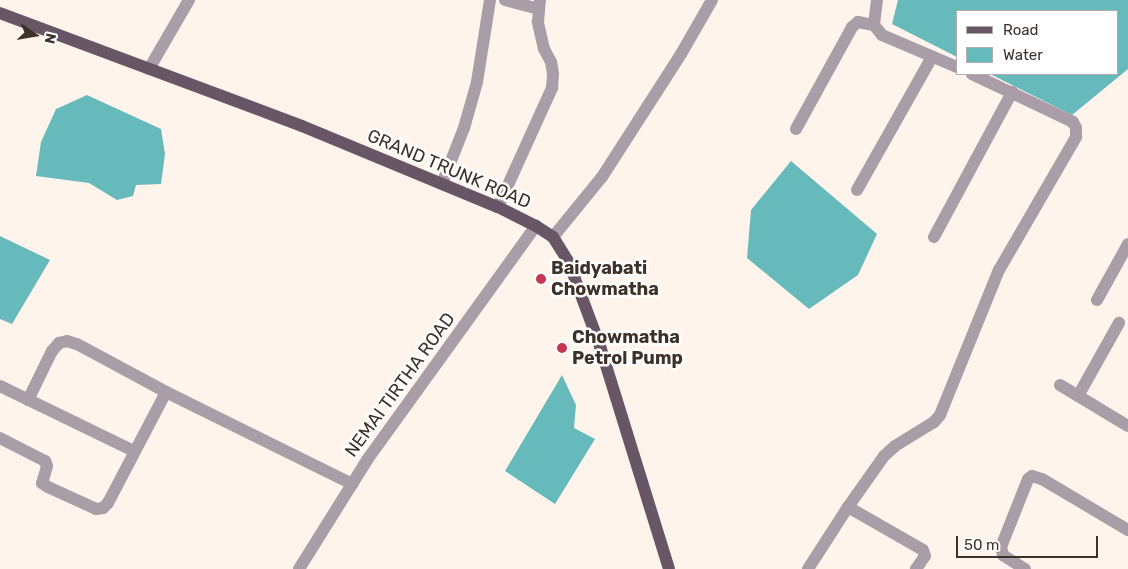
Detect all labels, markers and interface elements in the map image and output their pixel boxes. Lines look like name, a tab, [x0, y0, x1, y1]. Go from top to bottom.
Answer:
north arrow	[10, 10, 60, 60]
legend	[956, 10, 1118, 75]
text: Road	[1003, 21, 1039, 39]
text: N	[41, 32, 60, 45]
text: Water	[1003, 46, 1043, 64]
street label: GRAND TRUNK ROAD	[364, 125, 534, 213]
place label: Baidyabati Chowmatha	[551, 258, 659, 300]
marker: Baidyabati Chowmatha	[535, 273, 547, 285]
street label: NEMAI TIRTHA ROAD	[340, 308, 460, 462]
place label: Chowmatha Petrol Pump	[572, 327, 683, 369]
marker: Chowmatha Petrol Pump	[556, 342, 568, 354]
scale bar	[958, 526, 1100, 558]
text: 50 m	[964, 536, 999, 554]

